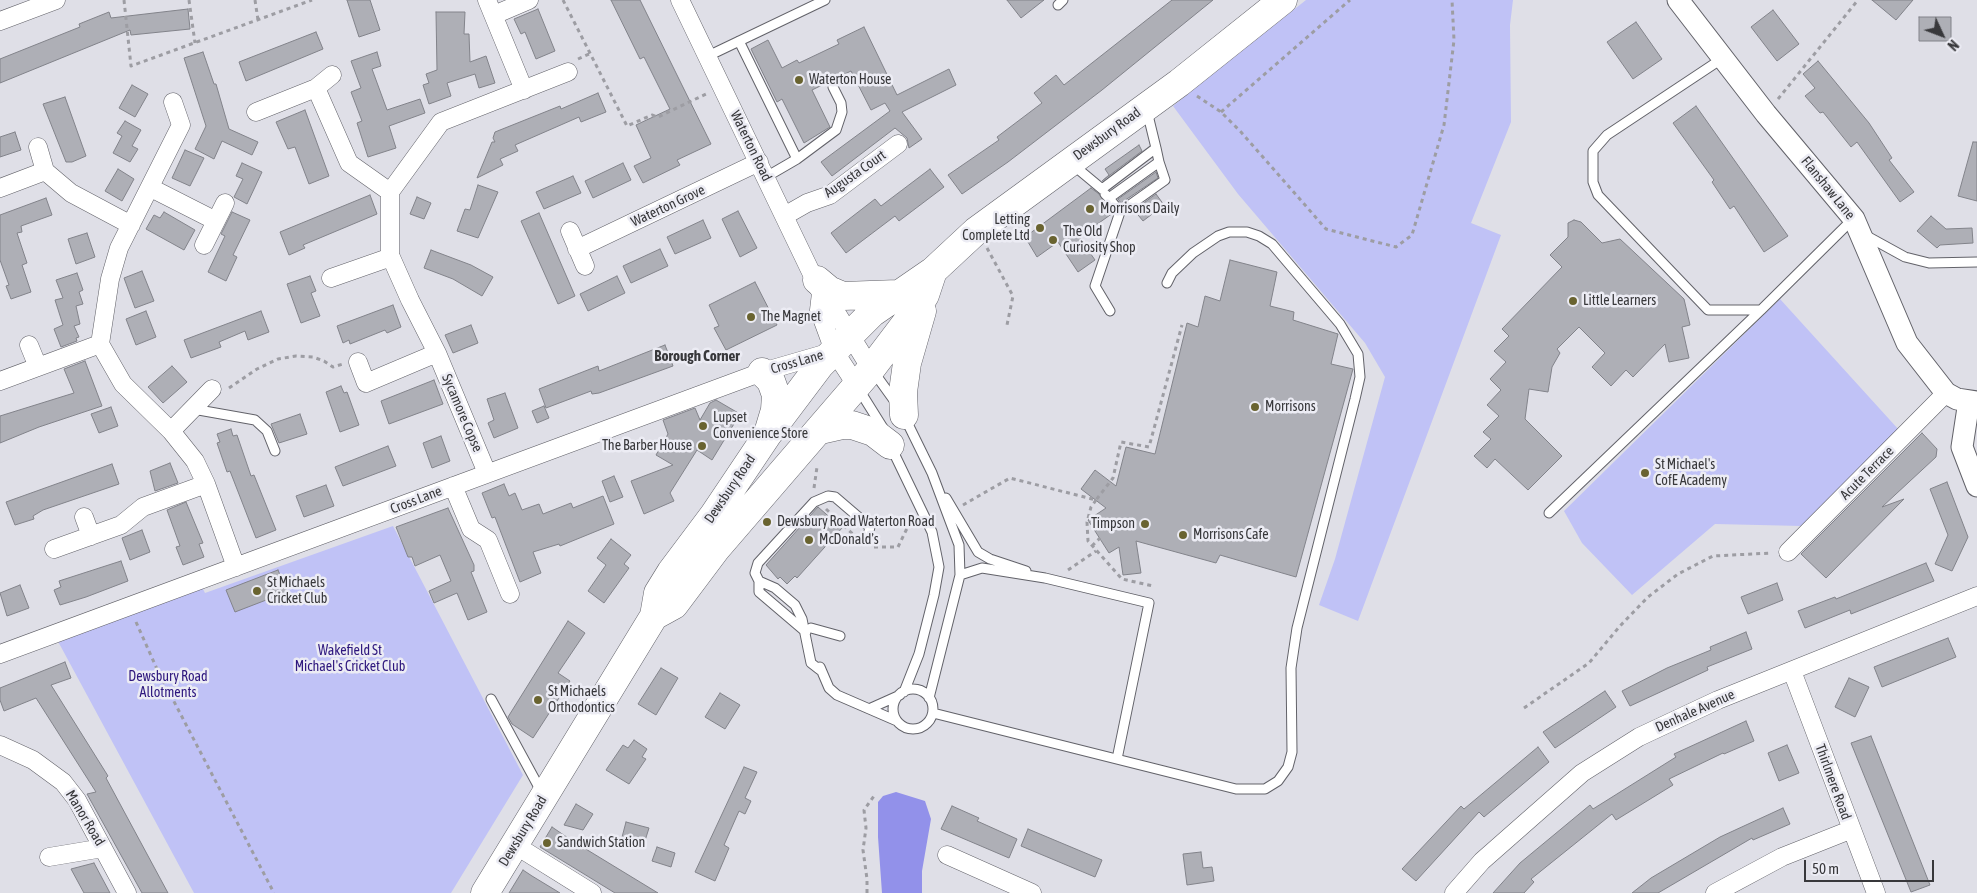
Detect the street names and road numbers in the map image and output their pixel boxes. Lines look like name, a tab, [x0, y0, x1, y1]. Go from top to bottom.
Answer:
street label: Dewsbury Road	[1070, 104, 1144, 164]
street label: Waterton Road	[727, 108, 775, 184]
street label: Augusta Court	[821, 147, 889, 201]
street label: Flanshaw Lane	[1797, 153, 1859, 223]
street label: Waterton Grove	[628, 182, 708, 230]
street label: Cross Lane	[769, 346, 825, 378]
street label: Sycamore Copse	[438, 372, 486, 454]
street label: Acute Terrace	[1837, 443, 1897, 503]
street label: Dewsbury Road	[701, 451, 759, 527]
street label: Cross Lane	[388, 483, 444, 517]
street label: Denhale Avenue	[1653, 686, 1737, 736]
street label: Thirlmere Road	[1812, 742, 1854, 822]
street label: Manor Road	[62, 787, 108, 849]
street label: Dewsbury Road	[495, 793, 551, 869]

